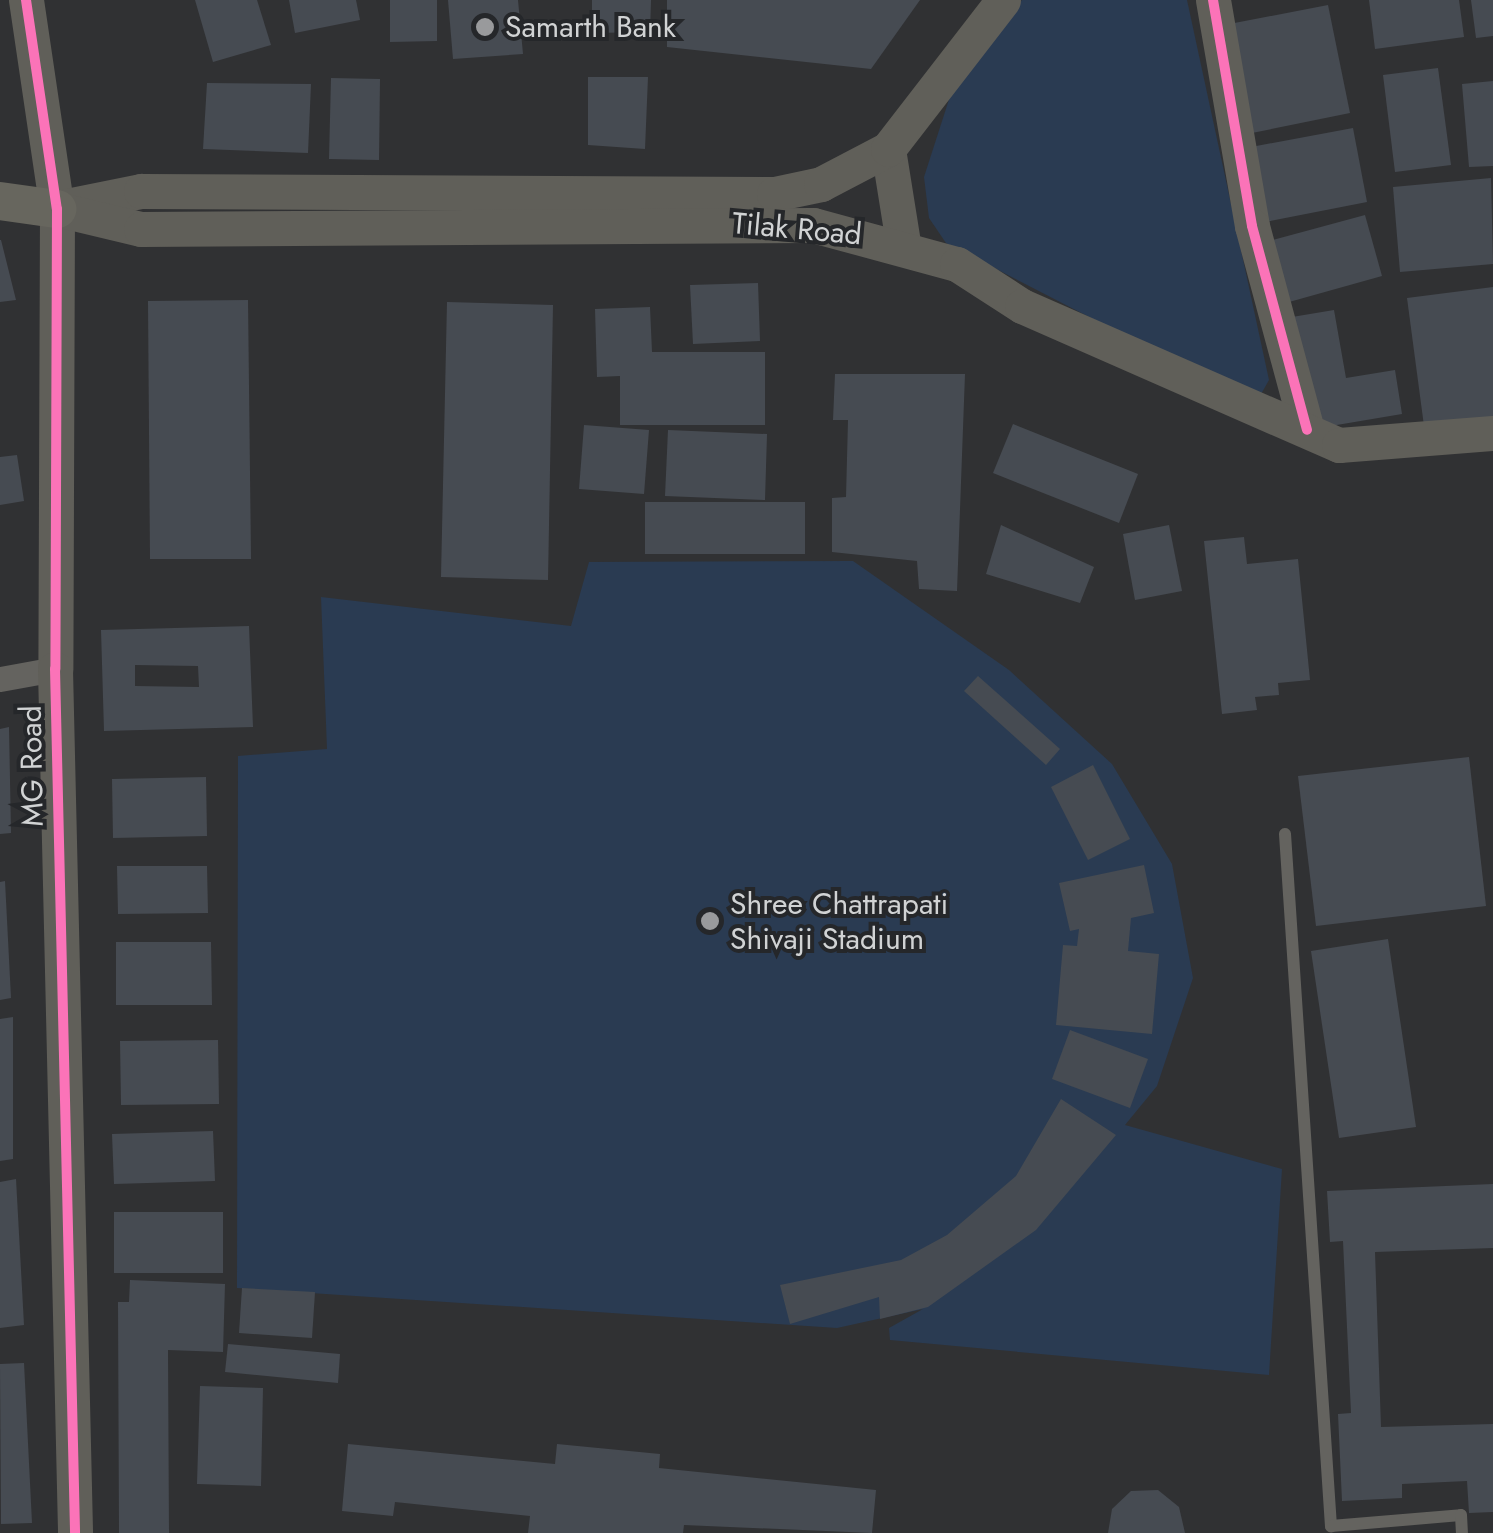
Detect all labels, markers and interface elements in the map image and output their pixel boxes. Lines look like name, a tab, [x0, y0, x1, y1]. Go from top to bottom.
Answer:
place label: Samarth Bank	[505, 9, 676, 45]
marker: Samarth Bank	[474, 16, 496, 38]
street label: Tilak Road	[731, 205, 863, 253]
street label: MG Road	[13, 705, 51, 827]
place label: Shree Chattrapati Shivaji Stadium	[730, 886, 948, 956]
marker: Shree Chattrapati Shivaji Stadium	[699, 910, 721, 932]

